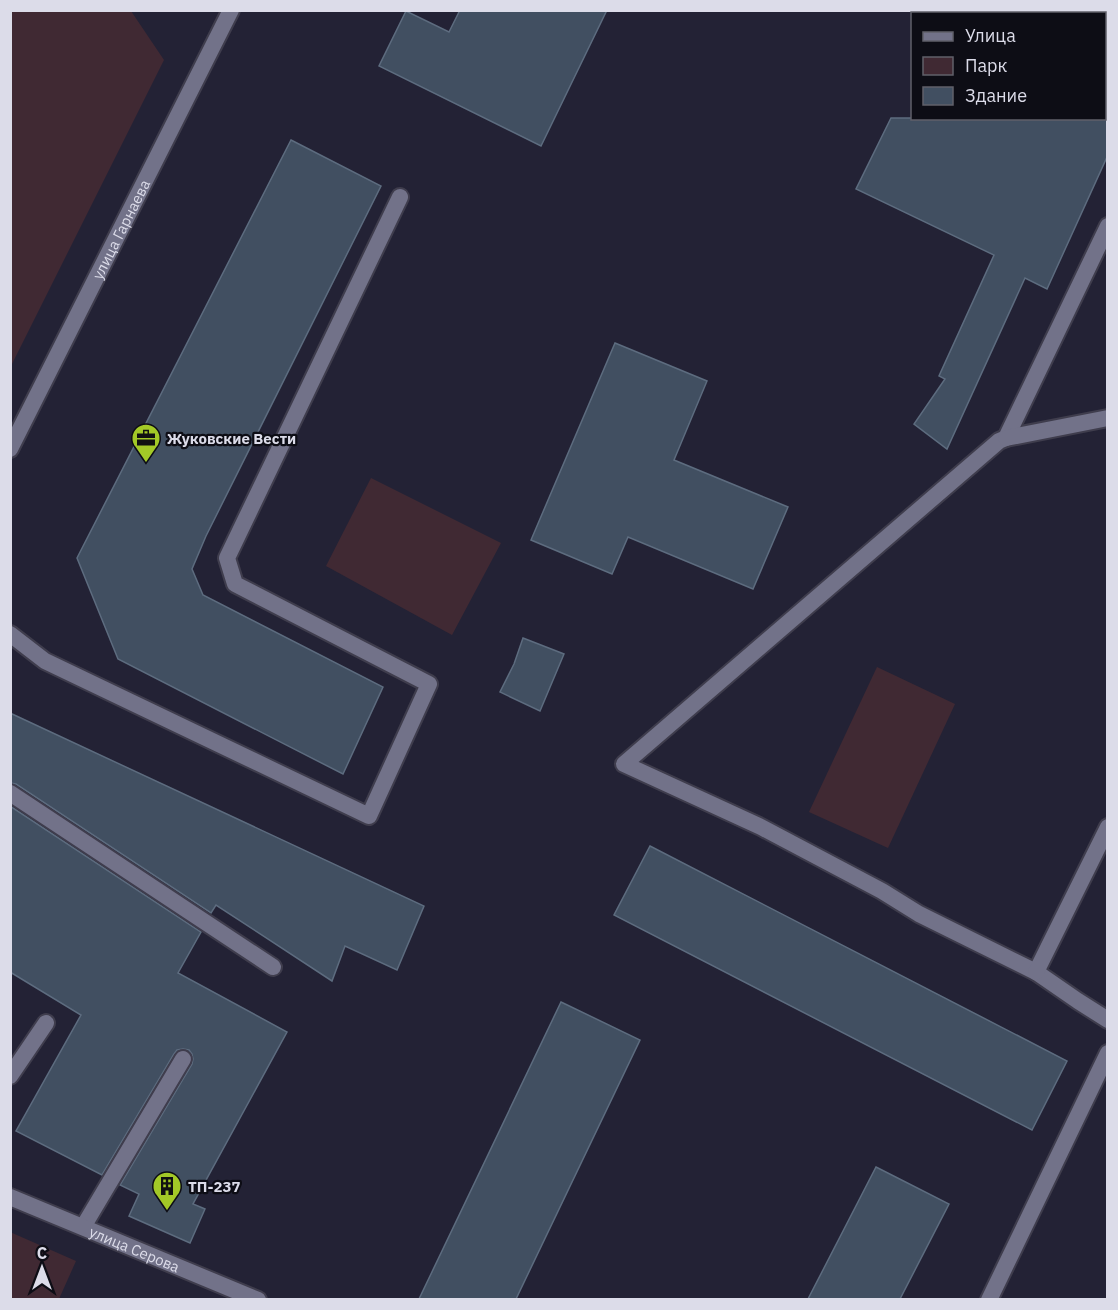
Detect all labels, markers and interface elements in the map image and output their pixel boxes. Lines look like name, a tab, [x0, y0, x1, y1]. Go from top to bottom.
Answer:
legend	[911, 12, 1106, 120]
text: Улица	[965, 24, 1016, 47]
text: Парк	[965, 54, 1008, 77]
text: Здание	[965, 84, 1027, 107]
street label: улица Гарнаева	[88, 176, 154, 282]
office icon: Жуковские Вести	[130, 422, 162, 464]
place label: Жуковские Вести	[167, 429, 296, 448]
building icon: ТП-237	[151, 1170, 183, 1212]
place label: ТП-237	[188, 1177, 240, 1196]
street label: улица Серова	[87, 1222, 183, 1276]
north arrow	[12, 1238, 72, 1298]
text: С	[37, 1243, 47, 1263]

